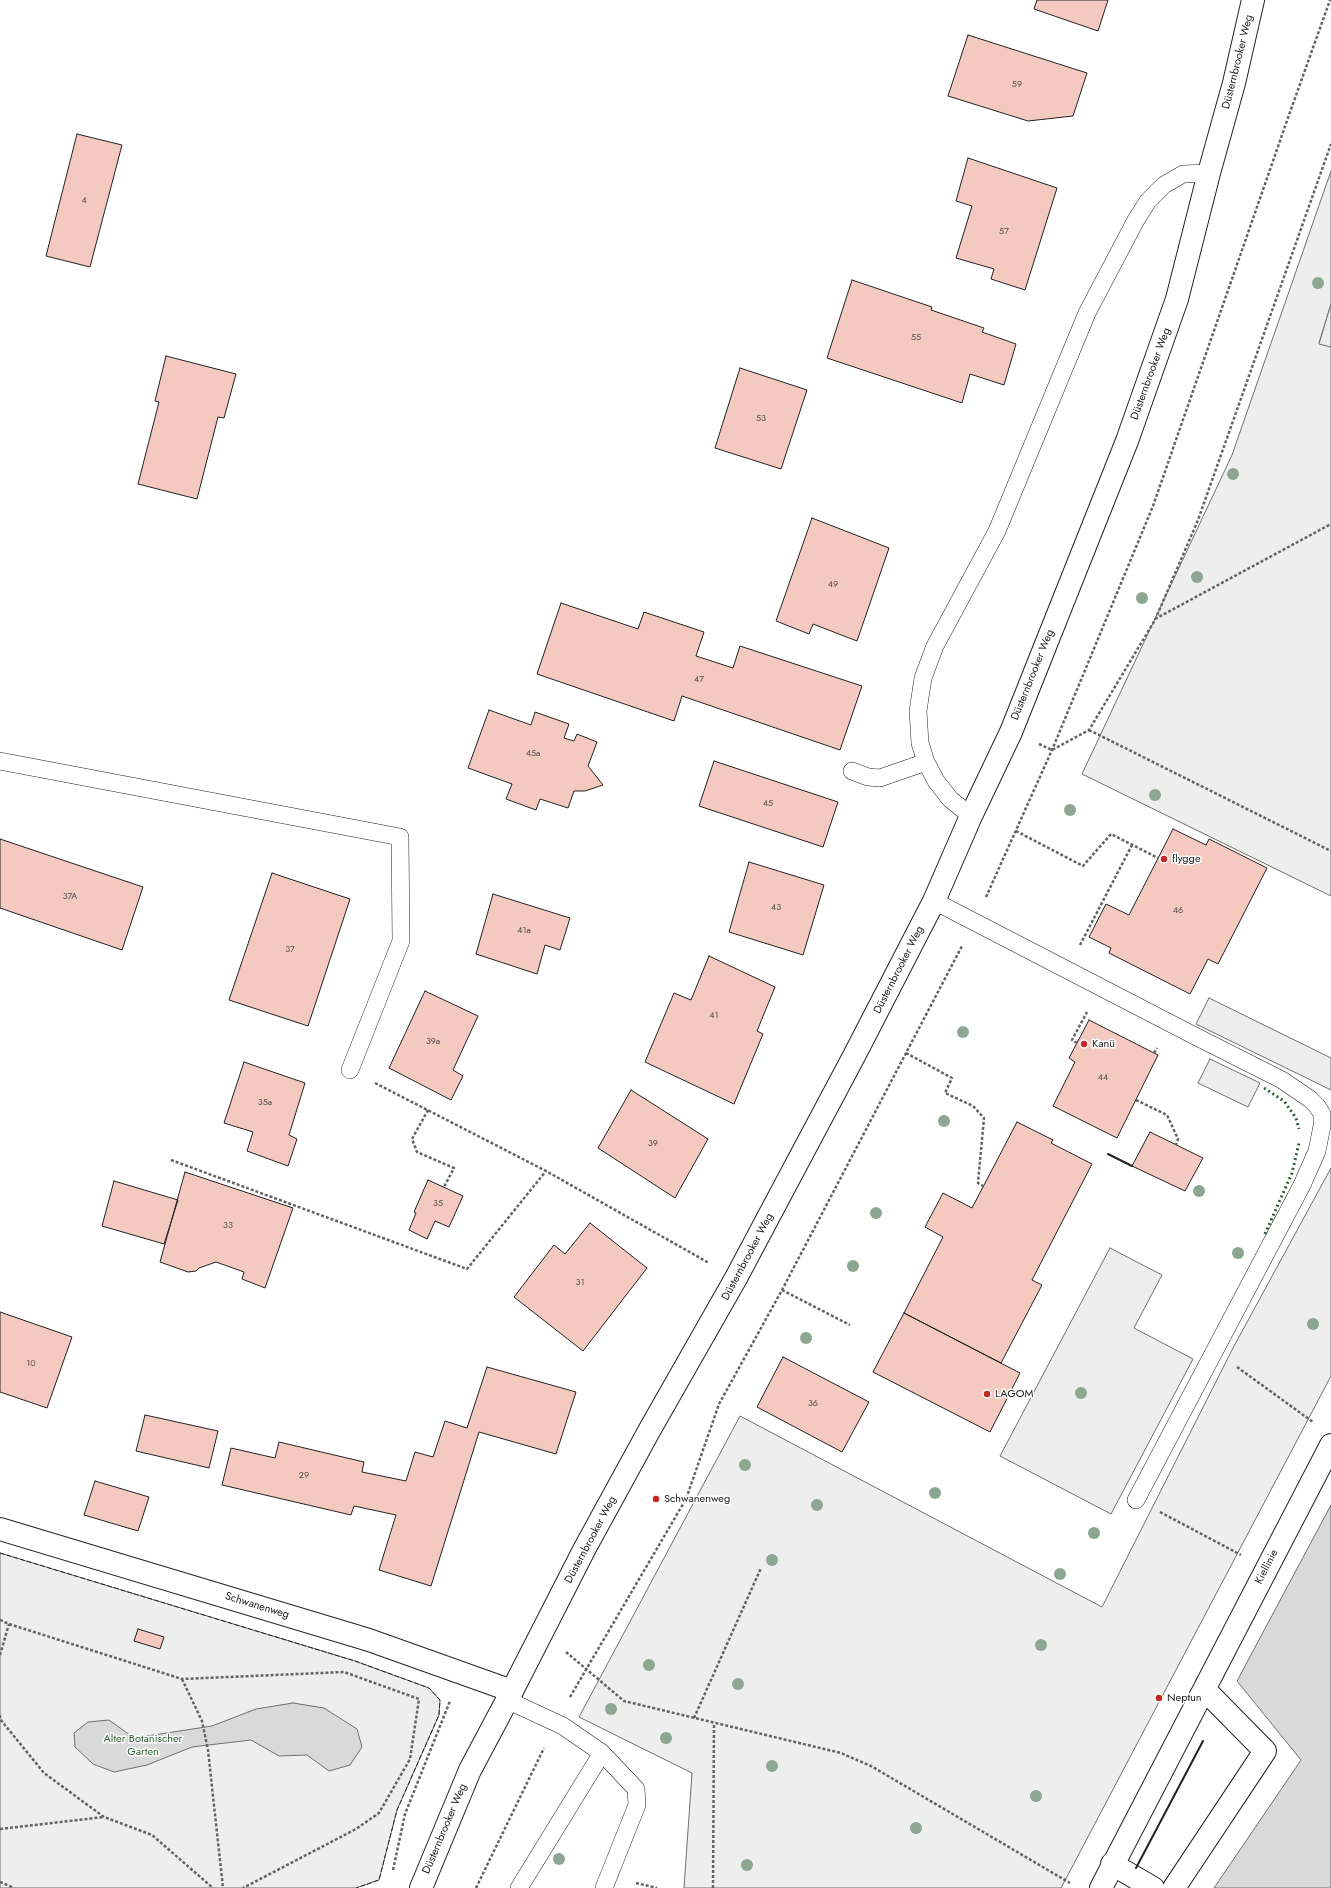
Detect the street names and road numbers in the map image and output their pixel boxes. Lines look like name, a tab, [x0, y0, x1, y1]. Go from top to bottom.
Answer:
street label: Düsternbrooker Weg	[1220, 13, 1256, 111]
street label: Düsternbrooker Weg	[1128, 326, 1174, 422]
street label: Düsternbrooker Weg	[1009, 628, 1057, 722]
street label: Düsternbrooker Weg	[871, 924, 927, 1016]
street label: Düsternbrooker Weg	[719, 1211, 777, 1303]
street label: Düsternbrooker Weg	[562, 1494, 620, 1586]
street label: Kiellinie	[1253, 1548, 1281, 1586]
street label: Schwanenweg	[223, 1590, 291, 1622]
street label: Düsternbrooker Weg	[420, 1782, 470, 1876]

